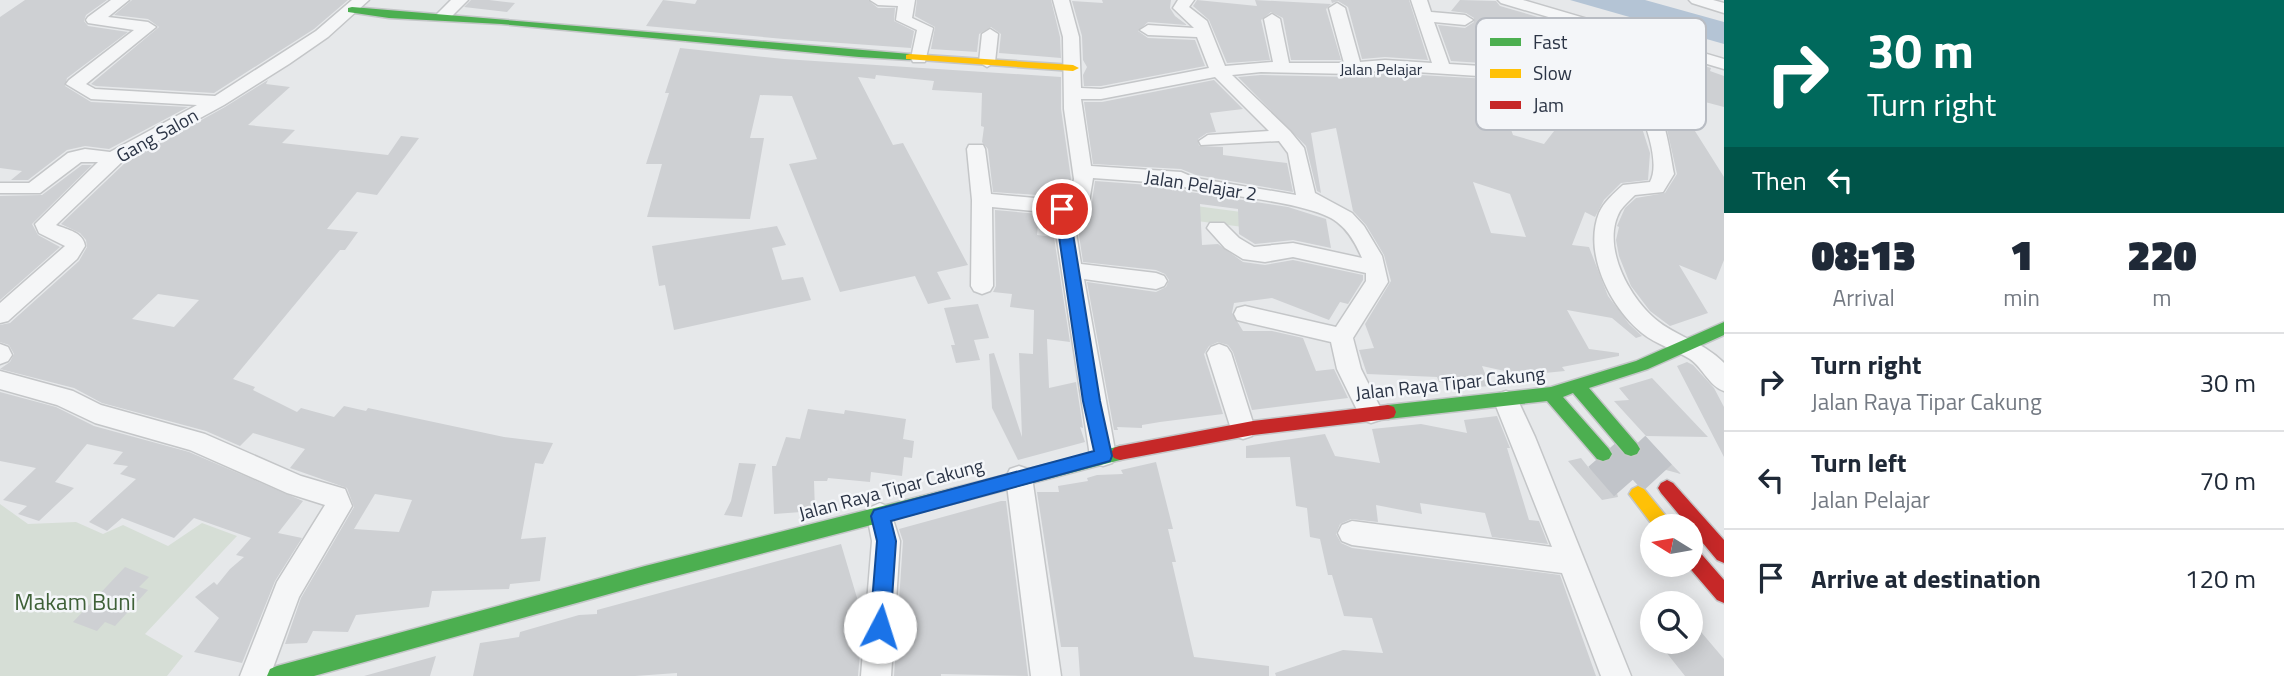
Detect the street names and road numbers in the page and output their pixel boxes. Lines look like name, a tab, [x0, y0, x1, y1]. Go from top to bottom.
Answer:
street label: Jalan Pelajar	[1340, 57, 1423, 81]
street label: Gang Salon	[110, 100, 203, 169]
street label: Jalan Pelajar 2	[1143, 161, 1259, 208]
street label: Jalan Raya Tipar Cakung	[1354, 358, 1546, 407]
street label: Jalan Raya Tipar Cakung	[795, 450, 987, 527]

